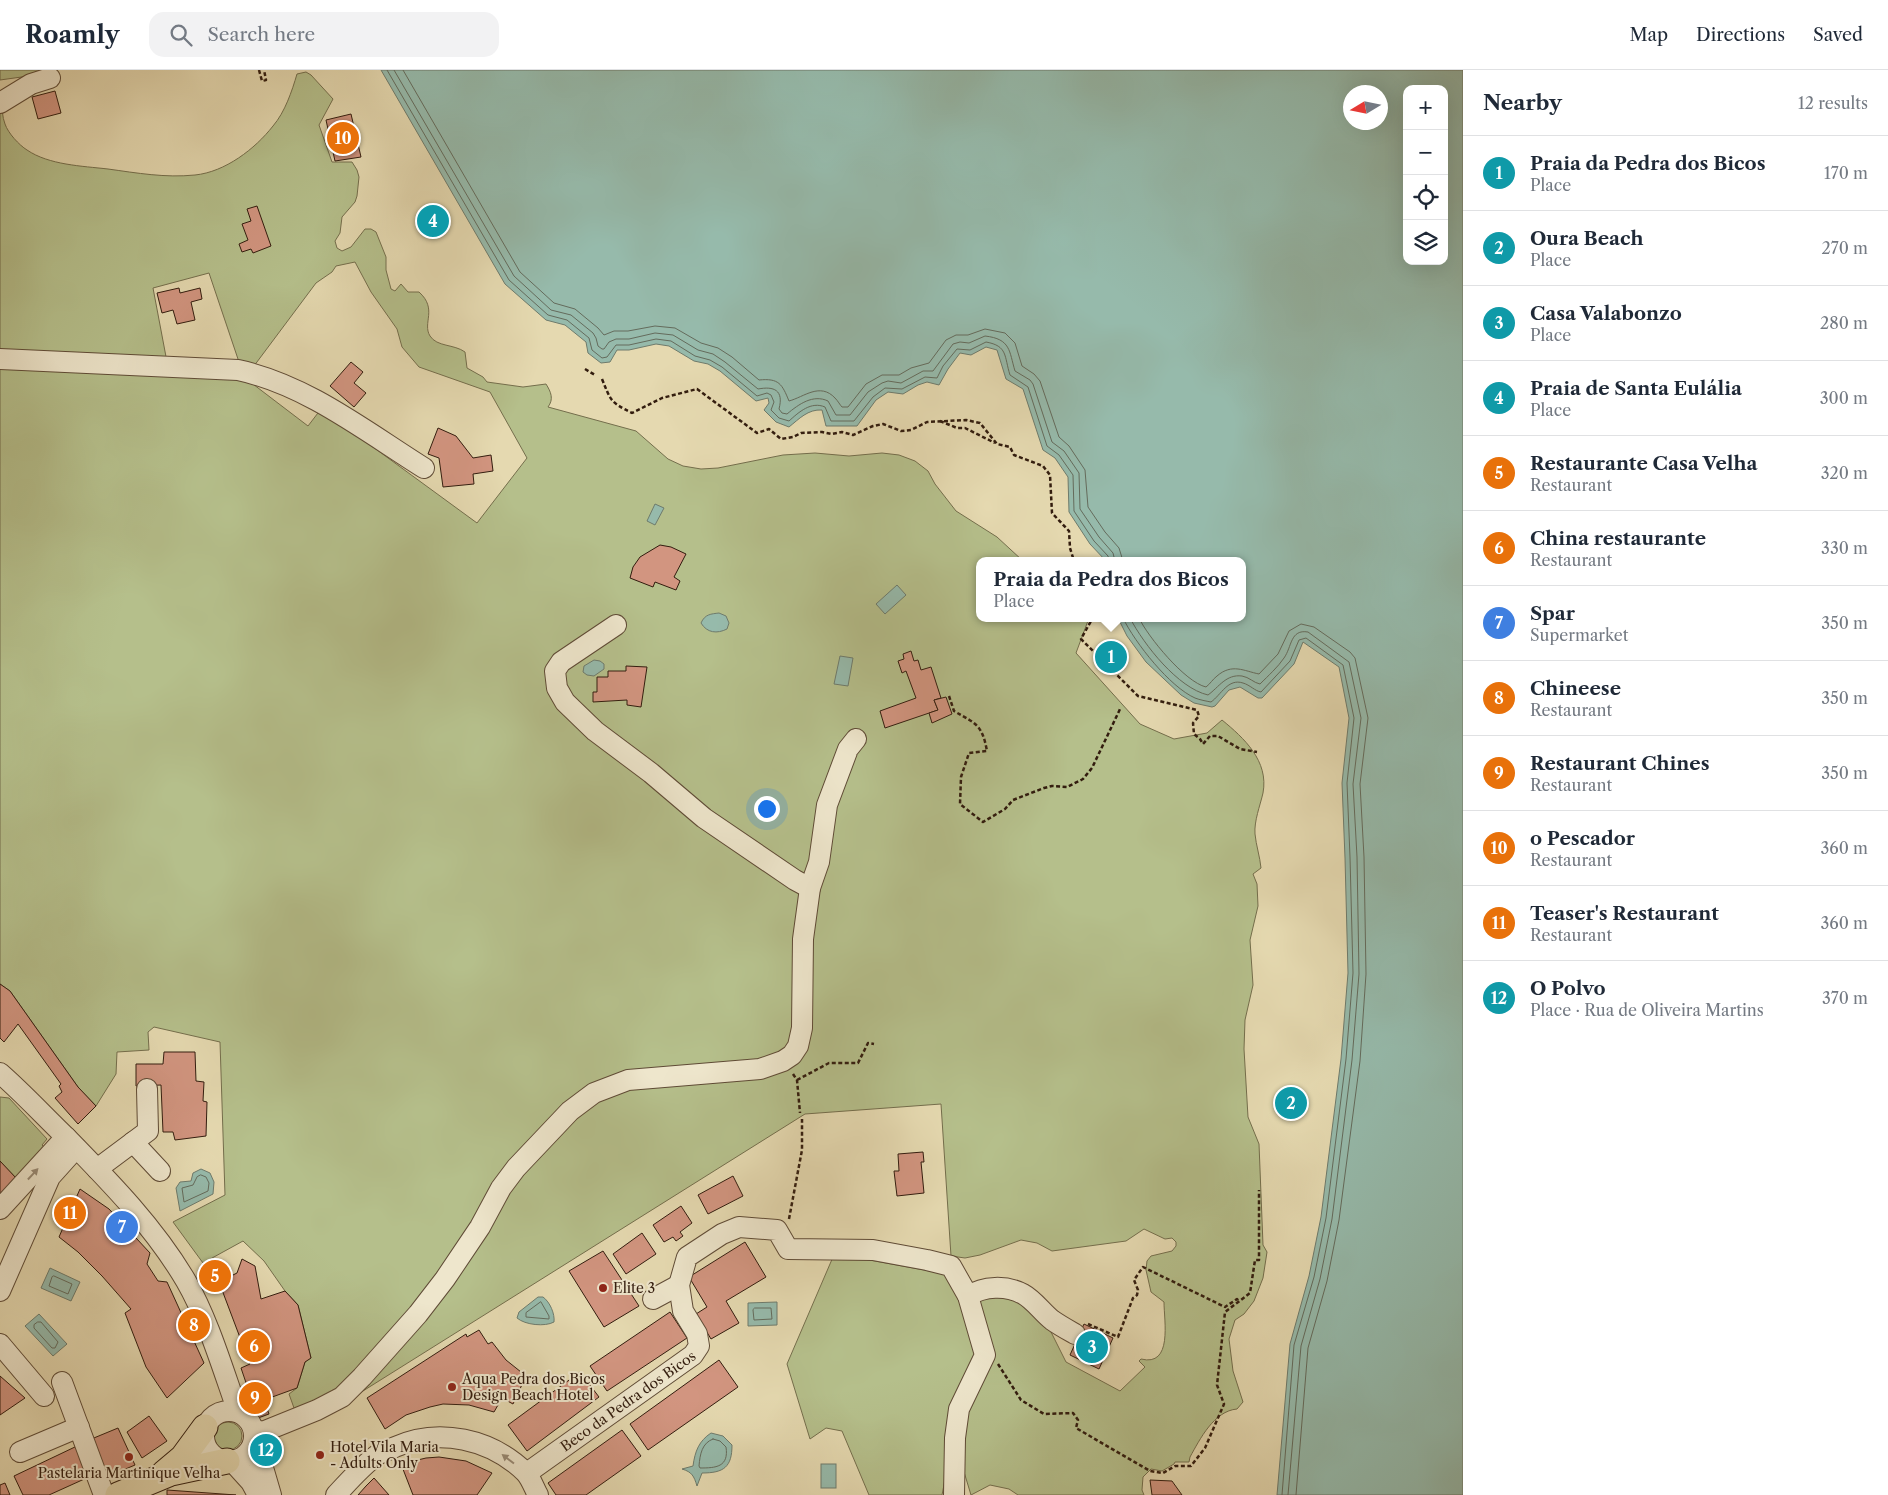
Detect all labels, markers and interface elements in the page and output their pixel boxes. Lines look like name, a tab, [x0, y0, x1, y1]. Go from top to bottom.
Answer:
search box	[149, 12, 499, 57]
text: Roamly	[25, 20, 119, 49]
icon: search	[167, 21, 195, 49]
text: Search here	[207, 23, 315, 46]
text: Map	[1629, 24, 1668, 46]
text: Directions	[1696, 24, 1785, 46]
text: Saved	[1813, 24, 1863, 46]
north arrow	[1343, 85, 1388, 130]
map controls	[1403, 85, 1448, 265]
button: +	[1403, 85, 1448, 130]
text: Nearby	[1483, 90, 1562, 115]
text: 12 results	[1798, 93, 1868, 113]
pin: 10	[327, 119, 359, 157]
button: −	[1403, 130, 1448, 175]
text: Praia da Pedra dos Bicos	[1530, 152, 1765, 175]
text: 1	[1495, 163, 1503, 183]
text: 170 m	[1824, 163, 1868, 183]
button: locate	[1403, 175, 1448, 220]
text: Place	[1530, 175, 1571, 195]
pin: 4	[417, 202, 449, 240]
button: layers	[1403, 220, 1448, 265]
text: Oura Beach	[1530, 227, 1644, 250]
text: 2	[1494, 238, 1504, 258]
text: 270 m	[1822, 238, 1868, 258]
text: Place	[1530, 250, 1571, 270]
text: Casa Valabonzo	[1530, 302, 1682, 325]
text: 3	[1494, 313, 1504, 333]
text: 280 m	[1820, 313, 1868, 333]
text: Place	[1530, 325, 1571, 345]
text: Praia de Santa Eulália	[1530, 377, 1742, 400]
text: 4	[1494, 388, 1504, 408]
text: 300 m	[1820, 388, 1868, 408]
text: Place	[1530, 400, 1571, 420]
text: Restaurante Casa Velha	[1530, 452, 1757, 475]
text: 5	[1495, 463, 1503, 483]
text: 320 m	[1821, 463, 1868, 483]
text: Restaurant	[1530, 475, 1612, 495]
text: China restaurante	[1530, 527, 1706, 550]
text: 6	[1494, 538, 1504, 558]
text: 330 m	[1821, 538, 1868, 558]
text: Restaurant	[1530, 550, 1612, 570]
popup	[976, 557, 1246, 622]
text: Praia da Pedra dos Bicos	[993, 568, 1229, 591]
text: Place	[993, 591, 1034, 611]
text: Spar	[1530, 602, 1575, 625]
text: 7	[1495, 613, 1503, 633]
text: 350 m	[1821, 613, 1868, 633]
text: Supermarket	[1530, 625, 1628, 645]
pin: 1	[1095, 638, 1127, 676]
text: Chineese	[1530, 677, 1621, 700]
text: 8	[1494, 688, 1504, 708]
text: 350 m	[1821, 688, 1868, 708]
text: Restaurant	[1530, 700, 1612, 720]
text: Restaurant Chines	[1530, 752, 1710, 775]
text: 9	[1494, 763, 1504, 783]
text: 350 m	[1821, 763, 1868, 783]
text: Restaurant	[1530, 775, 1612, 795]
your location	[754, 796, 780, 822]
text: o Pescador	[1530, 827, 1635, 850]
text: 10	[1490, 838, 1508, 858]
text: 360 m	[1821, 838, 1868, 858]
text: Restaurant	[1530, 850, 1612, 870]
text: Teaser's Restaurant	[1530, 902, 1719, 925]
text: 11	[1492, 913, 1506, 933]
text: 360 m	[1821, 913, 1868, 933]
text: Restaurant	[1530, 925, 1612, 945]
text: O Polvo	[1530, 977, 1606, 1000]
text: 12	[1491, 988, 1507, 1008]
text: 370 m	[1822, 988, 1868, 1008]
text: Place · Rua de Oliveira Martins	[1530, 1000, 1764, 1020]
pin: 2	[1275, 1084, 1307, 1122]
one-way arrow	[27, 1168, 39, 1180]
pin: 11	[54, 1194, 86, 1232]
pin: 7	[106, 1208, 138, 1246]
pin: 5	[199, 1257, 231, 1295]
place label: Elite 3	[613, 1279, 655, 1297]
marker: Elite 3	[597, 1282, 609, 1294]
pin: 8	[178, 1306, 210, 1344]
pin: 6	[238, 1327, 270, 1365]
pin: 3	[1076, 1328, 1108, 1366]
street label: Beco da Pedra dos Bicos	[557, 1347, 699, 1455]
place label: Aqua Pedra dos Bicos Design Beach Hotel	[461, 1370, 605, 1404]
pin: 9	[239, 1379, 271, 1417]
marker: Aqua Pedra dos Bicos Design Beach Hotel	[446, 1381, 458, 1393]
pin: 12	[250, 1431, 282, 1469]
place label: Hotel Vila Maria - Adults Only	[330, 1438, 439, 1472]
marker: Hotel Vila Maria - Adults Only	[314, 1449, 326, 1461]
marker: Pastelaria Martinique Velha	[123, 1451, 135, 1463]
one-way arrow	[502, 1453, 515, 1464]
place label: Pastelaria Martinique Velha	[38, 1464, 221, 1482]

